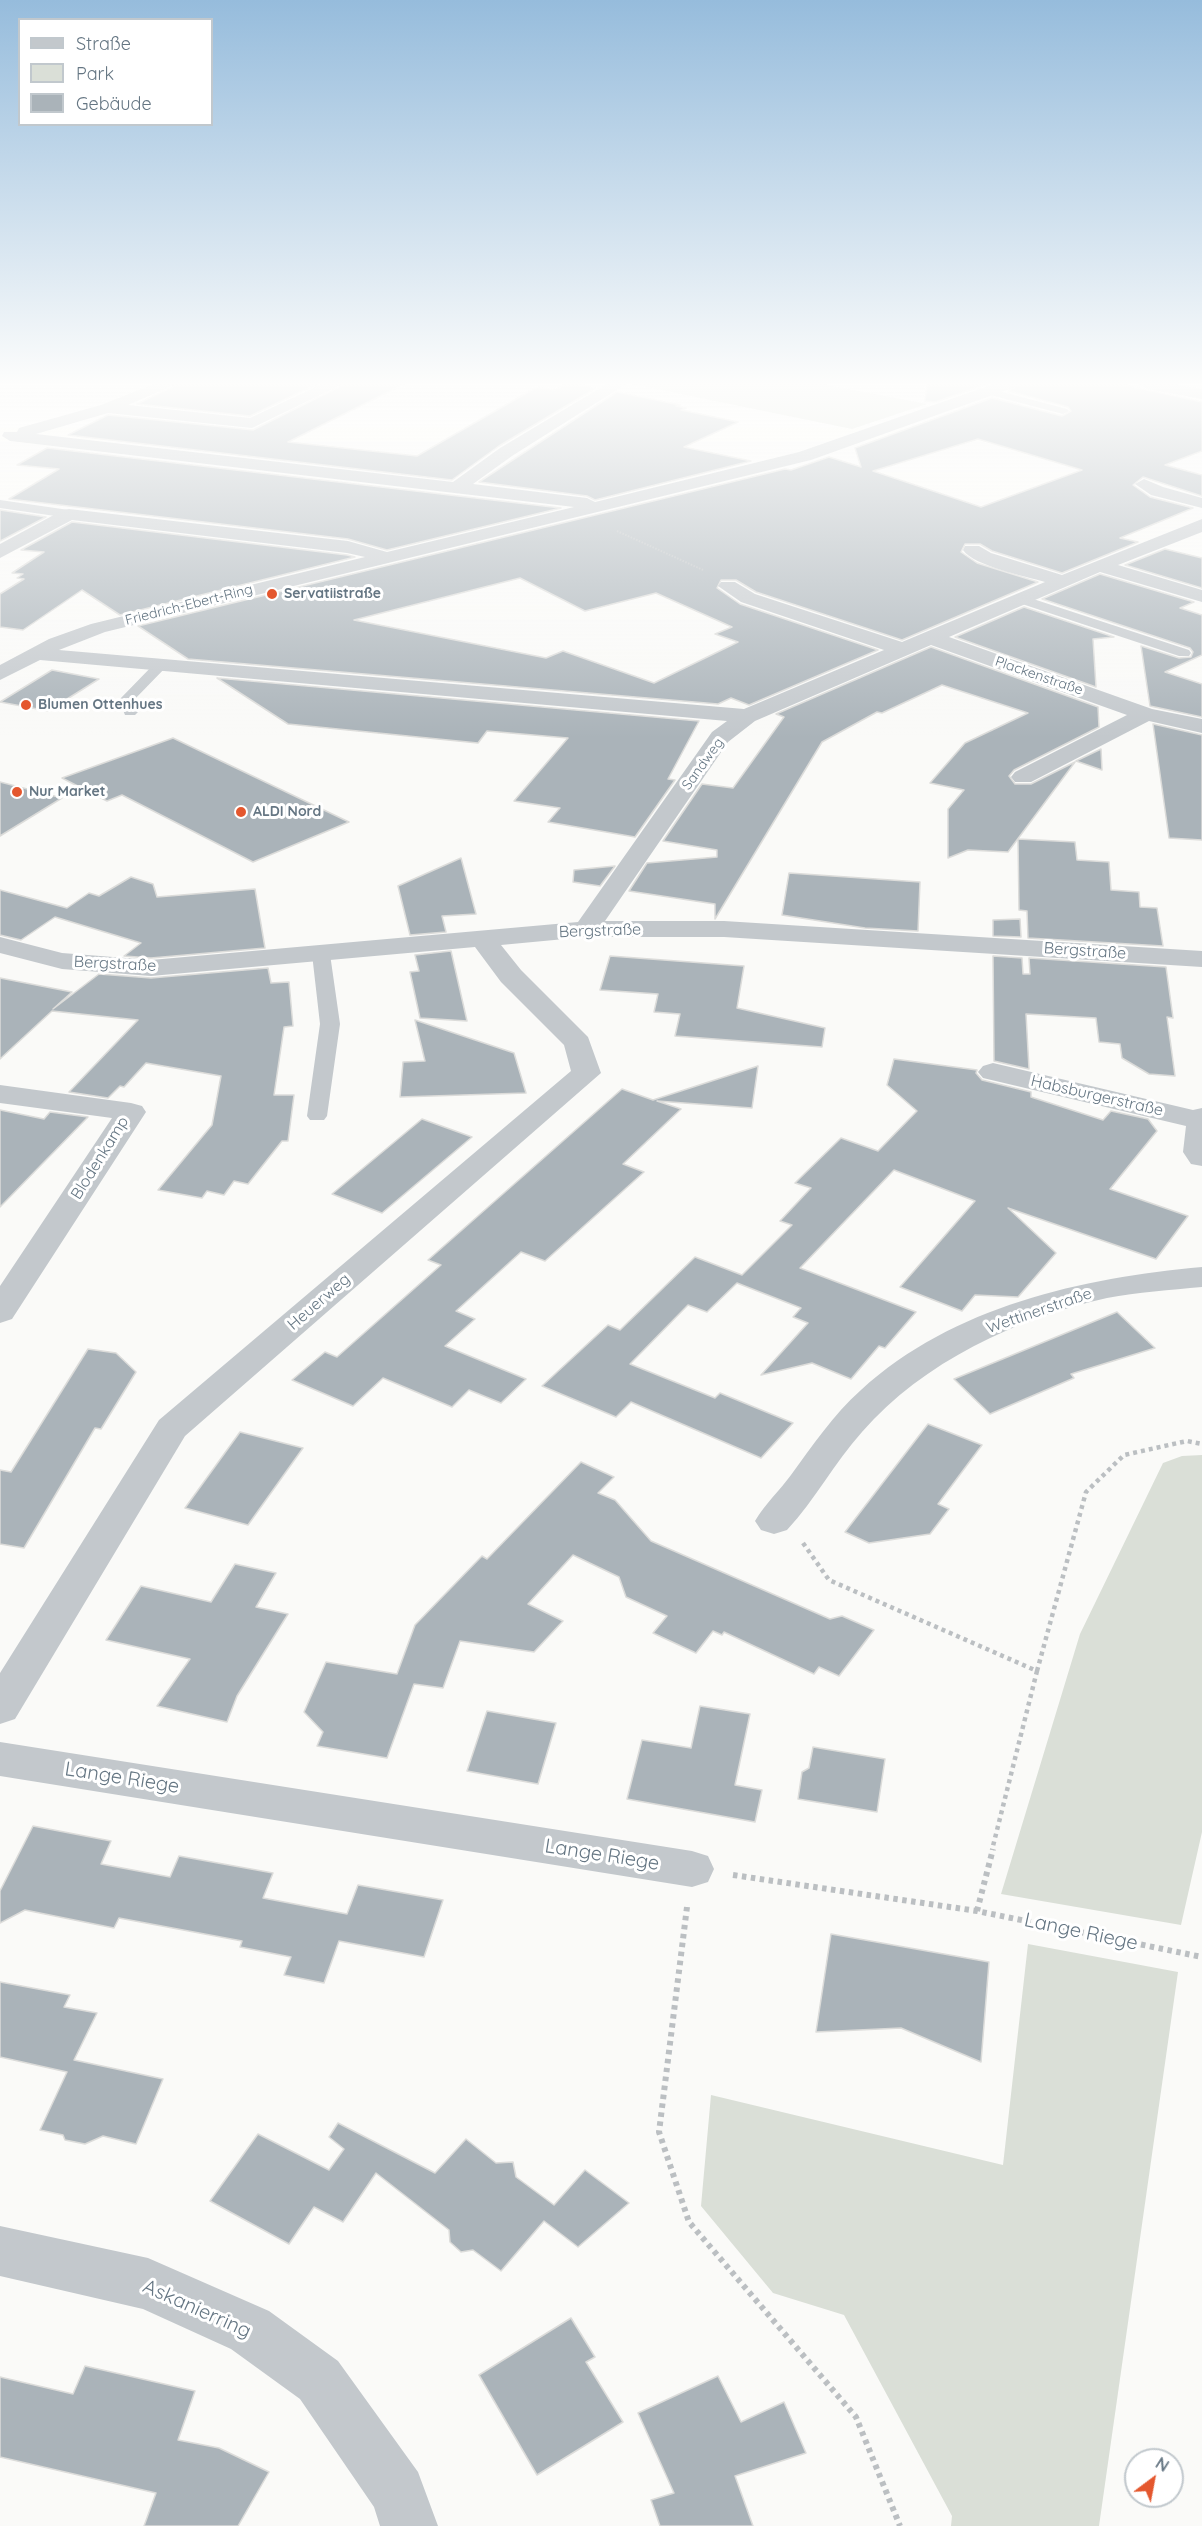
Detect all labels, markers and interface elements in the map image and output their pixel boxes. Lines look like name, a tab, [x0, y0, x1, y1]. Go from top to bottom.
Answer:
legend	[18, 18, 213, 126]
text: Straße	[76, 32, 131, 55]
text: Park	[76, 62, 114, 85]
text: Gebäude	[76, 92, 152, 115]
street label: Friedrich-Ebert-Ring	[124, 581, 254, 629]
place label: Servatiistraße	[284, 586, 381, 602]
marker: Servatiistraße	[265, 587, 279, 601]
street label: Plackenstraße	[993, 653, 1085, 699]
place label: Blumen Ottenhues	[38, 697, 163, 713]
marker: Blumen Ottenhues	[19, 698, 33, 712]
street label: Sandweg	[679, 735, 727, 793]
place label: Nur Market	[29, 784, 105, 800]
marker: Nur Market	[10, 785, 24, 799]
place label: ALDI Nord	[253, 804, 321, 820]
marker: ALDI Nord	[234, 805, 248, 819]
street label: Bergstraße	[558, 920, 642, 942]
street label: Bergstraße	[1043, 939, 1127, 963]
street label: Bergstraße	[73, 952, 157, 976]
street label: Habsburgerstraße	[1029, 1071, 1165, 1121]
street label: Blodenkamp	[67, 1113, 133, 1203]
street label: Heuerweg	[284, 1270, 354, 1334]
street label: Wettinerstraße	[984, 1284, 1094, 1338]
street label: Lange Riege	[63, 1757, 181, 1799]
street label: Lange Riege	[543, 1834, 661, 1876]
street label: Lange Riege	[1022, 1908, 1140, 1956]
street label: Askanierring	[139, 2274, 255, 2344]
north arrow	[1124, 2448, 1184, 2508]
text: N	[1152, 2453, 1173, 2476]

